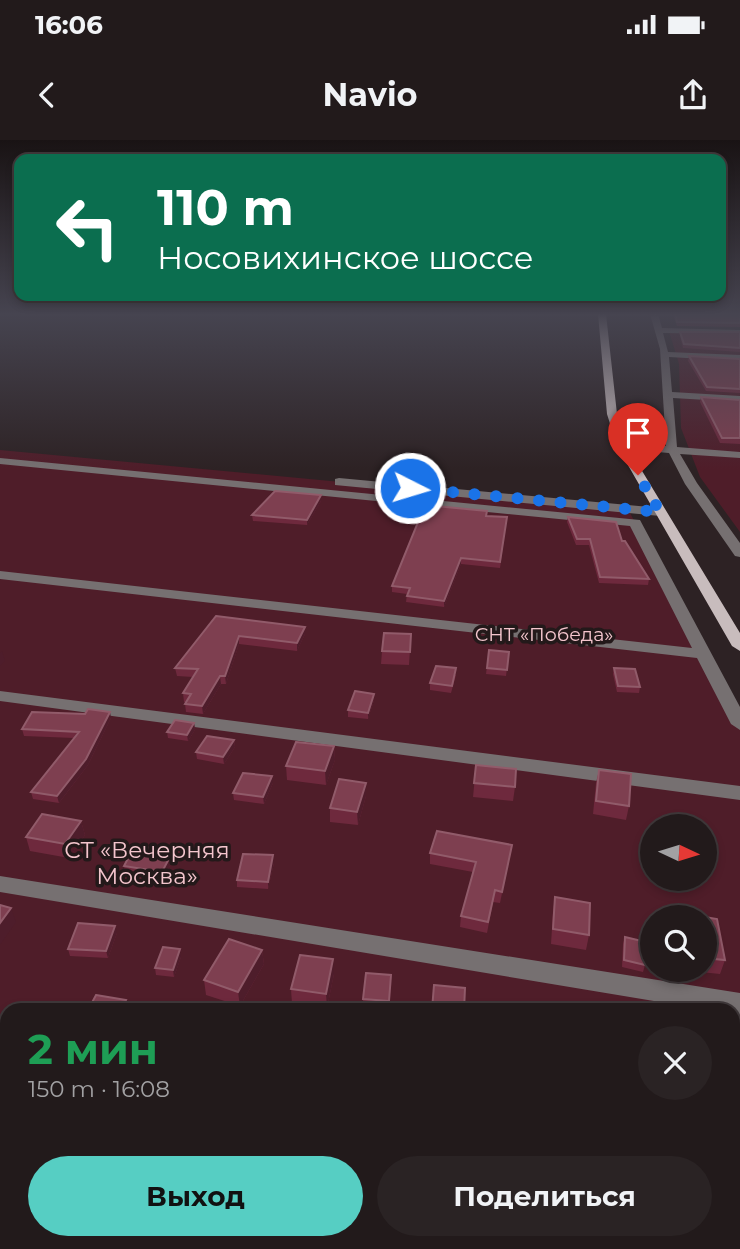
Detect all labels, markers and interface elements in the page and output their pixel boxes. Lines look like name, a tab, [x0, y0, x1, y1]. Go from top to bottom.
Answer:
text: 16:06	[35, 9, 103, 41]
text: Navio	[322, 75, 418, 114]
icon: back	[28, 76, 66, 114]
icon: share	[674, 76, 712, 114]
text: 110 m	[157, 178, 294, 237]
icon: left	[42, 182, 133, 273]
text: Носовихинское шоссе	[157, 238, 534, 277]
pin	[608, 403, 668, 475]
icon: arrive	[619, 414, 657, 452]
position arrow	[373, 451, 447, 525]
park label: СНТ «Победа»	[475, 623, 613, 646]
north arrow	[640, 814, 718, 891]
map controls	[640, 814, 717, 982]
park label: СТ «Вечерняя Москва»	[64, 836, 230, 890]
button: search	[640, 905, 717, 982]
text: 2 мин	[28, 1023, 158, 1075]
button: close	[638, 1026, 712, 1100]
text: 150 m · 16:08	[28, 1075, 170, 1103]
button: Выход	[28, 1156, 363, 1236]
button: Поделиться	[377, 1156, 712, 1236]

